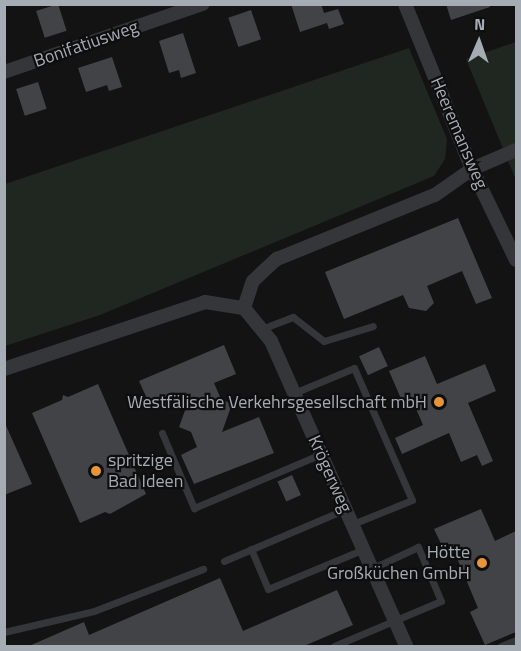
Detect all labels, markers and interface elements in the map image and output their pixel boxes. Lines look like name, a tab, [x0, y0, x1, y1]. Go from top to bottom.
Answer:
north arrow	[449, 12, 509, 72]
text: N	[474, 12, 486, 36]
street label: Bonifatiusweg	[31, 16, 141, 72]
street label: Heeremansweg	[426, 74, 492, 192]
place label: Westfälische Verkehrsgesellschaft mbH	[127, 391, 427, 413]
marker: Westfälische Verkehrsgesellschaft mbH	[432, 395, 446, 409]
street label: Krögerweg	[303, 432, 357, 516]
place label: spritzige Bad Ideen	[108, 450, 183, 492]
marker: spritzige Bad Ideen	[89, 464, 103, 478]
place label: Hötte Großküchen GmbH	[327, 542, 470, 584]
marker: Hötte Großküchen GmbH	[475, 556, 489, 570]

